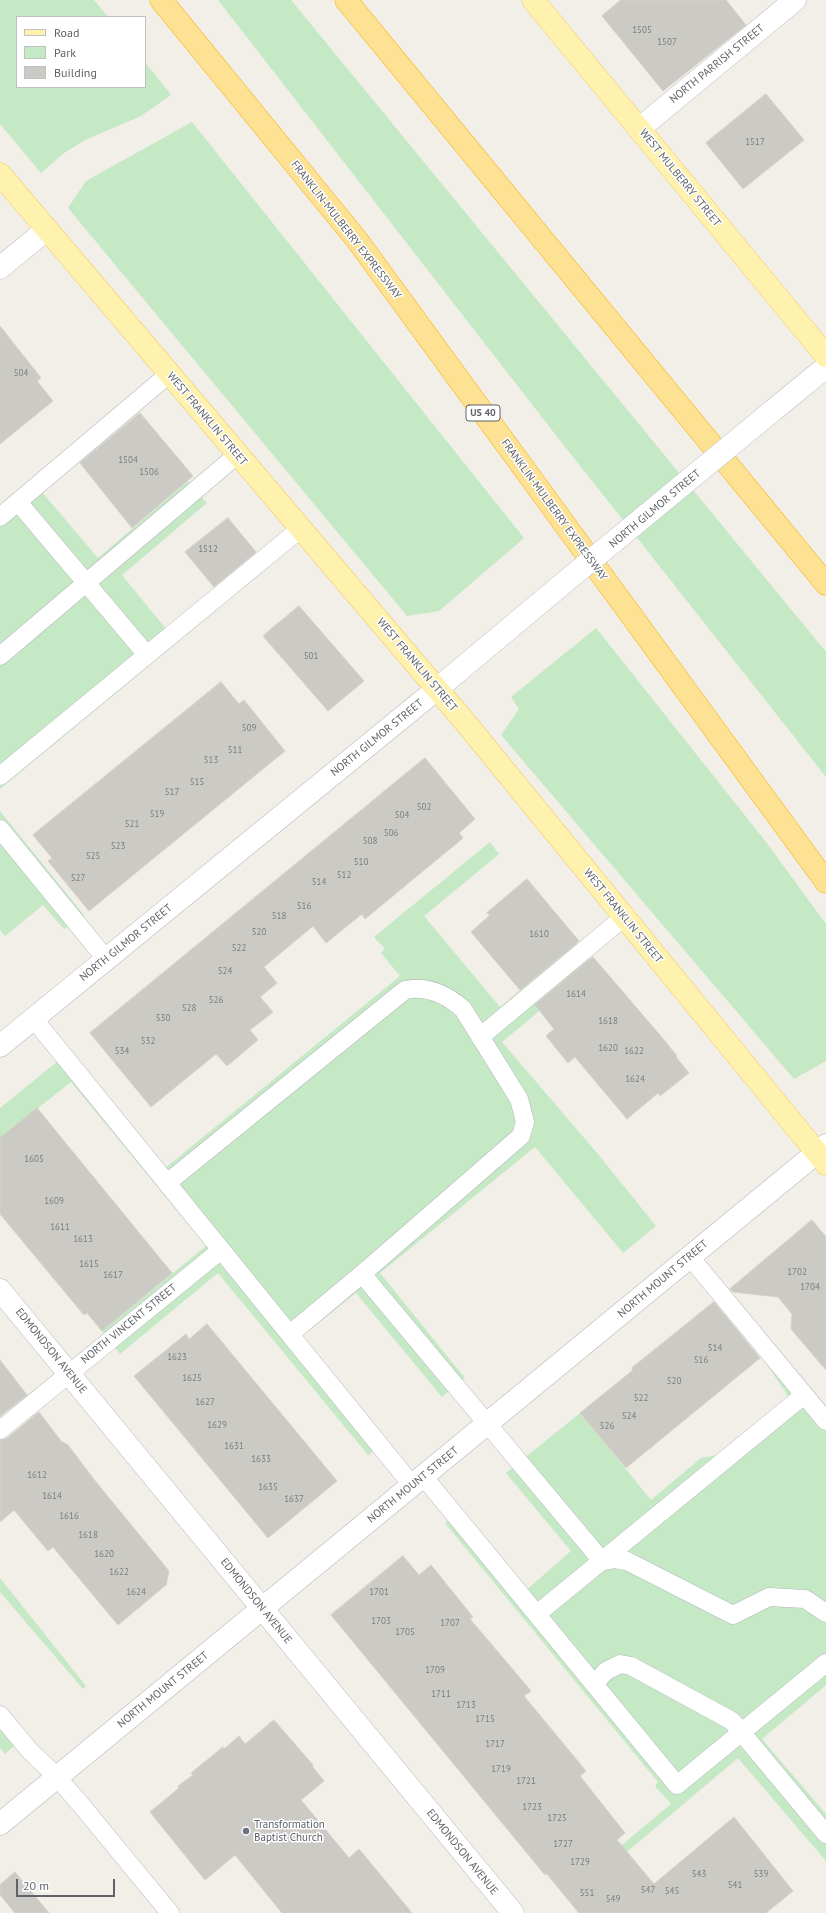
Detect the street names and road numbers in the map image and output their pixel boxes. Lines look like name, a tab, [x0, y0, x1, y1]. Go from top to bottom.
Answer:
street label: NORTH PARRISH STREET	[667, 22, 767, 106]
street label: WEST MULBERRY STREET	[637, 127, 723, 229]
street label: FRANKLIN-MULBERRY EXPRESSWAY	[288, 158, 404, 302]
street label: WEST FRANKLIN STREET	[164, 370, 250, 468]
road number: US 40	[466, 405, 500, 421]
street label: FRANKLIN-MULBERRY EXPRESSWAY	[498, 437, 610, 583]
street label: NORTH GILMOR STREET	[607, 467, 703, 551]
street label: WEST FRANKLIN STREET	[374, 616, 460, 714]
street label: NORTH GILMOR STREET	[328, 697, 426, 779]
street label: WEST FRANKLIN STREET	[581, 866, 665, 966]
street label: NORTH GILMOR STREET	[77, 902, 175, 984]
street label: NORTH MOUNT STREET	[615, 1237, 711, 1321]
street label: NORTH VINCENT STREET	[79, 1281, 179, 1367]
street label: EDMONDSON AVENUE	[12, 1306, 90, 1396]
street label: NORTH MOUNT STREET	[365, 1444, 461, 1526]
street label: EDMONDSON AVENUE	[217, 1556, 295, 1646]
street label: NORTH MOUNT STREET	[115, 1649, 211, 1731]
street label: EDMONDSON AVENUE	[423, 1807, 501, 1897]

